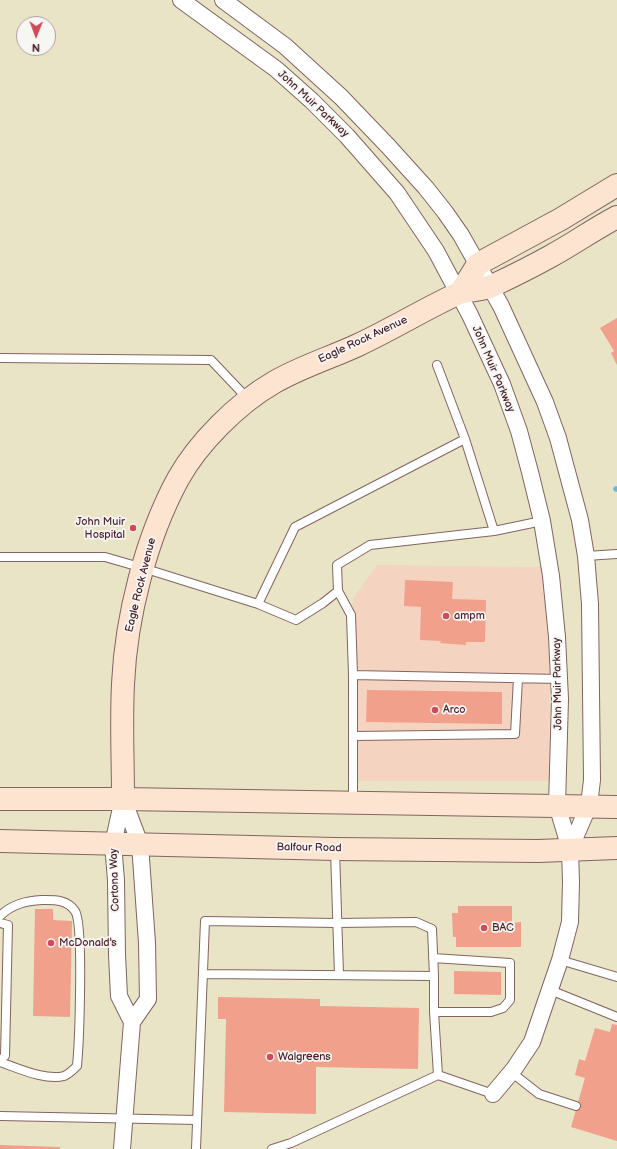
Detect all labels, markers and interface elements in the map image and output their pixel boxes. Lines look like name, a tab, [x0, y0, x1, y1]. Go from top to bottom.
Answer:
north arrow	[16, 16, 56, 56]
text: N	[32, 41, 40, 54]
street label: John Muir Parkway	[275, 68, 351, 140]
street label: Eagle Rock Avenue	[316, 314, 410, 366]
street label: John Muir Parkway	[469, 324, 517, 414]
place label: John Muir Hospital	[76, 515, 125, 541]
marker: John Muir Hospital	[128, 523, 138, 533]
street label: Eagle Rock Avenue	[123, 536, 159, 634]
place label: ampm	[454, 609, 485, 623]
marker: ampm	[441, 611, 451, 621]
street label: John Muir Parkway	[551, 638, 565, 730]
place label: Arco	[443, 703, 466, 717]
marker: Arco	[430, 705, 440, 715]
street label: Balfour Road	[276, 841, 342, 855]
street label: Cortona Way	[107, 848, 123, 912]
place label: BAC	[492, 921, 514, 935]
marker: BAC	[479, 923, 489, 933]
place label: McDonald's	[59, 936, 117, 950]
marker: McDonald's	[46, 938, 56, 948]
place label: Walgreens	[278, 1050, 331, 1064]
marker: Walgreens	[265, 1052, 275, 1062]

